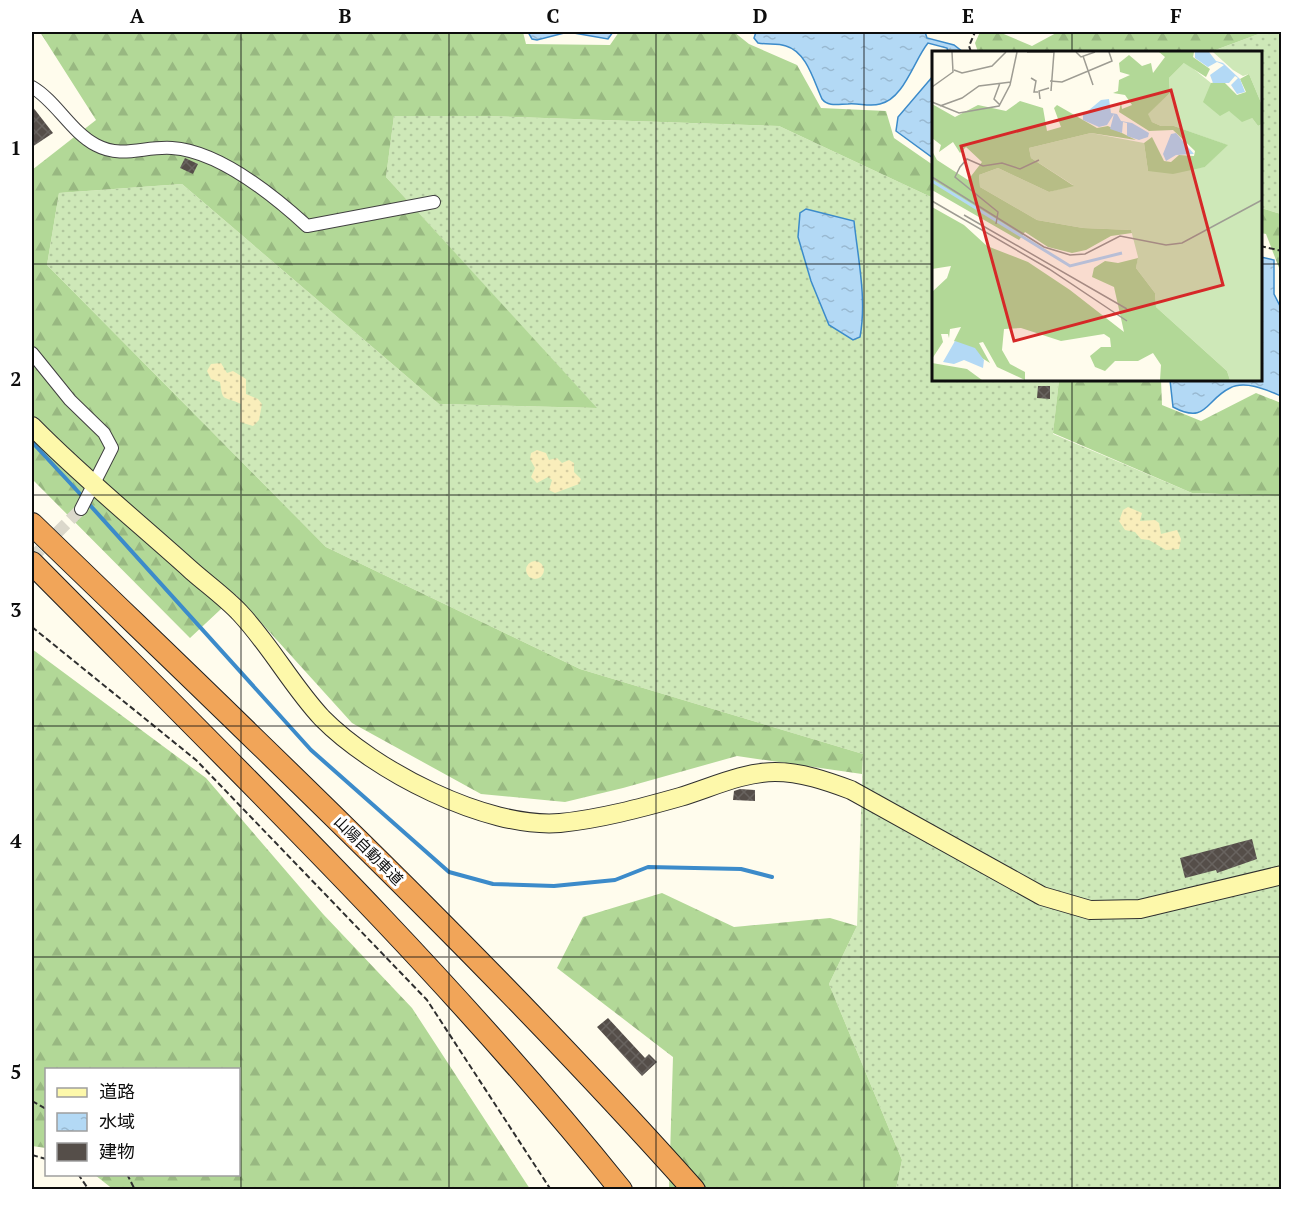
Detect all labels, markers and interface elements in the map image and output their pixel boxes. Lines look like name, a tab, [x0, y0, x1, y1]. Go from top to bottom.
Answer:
text: A	[130, 2, 145, 29]
text: B	[339, 2, 352, 29]
text: C	[546, 2, 560, 29]
text: D	[753, 2, 767, 29]
text: E	[962, 2, 974, 29]
text: F	[1170, 2, 1182, 29]
inset map	[932, 51, 1262, 381]
text: 1	[10, 134, 22, 161]
text: 2	[10, 365, 22, 392]
text: 3	[10, 596, 22, 623]
street label: 山陽自動車道	[330, 811, 408, 889]
text: 4	[10, 827, 22, 854]
text: 5	[10, 1058, 22, 1085]
legend	[45, 1068, 240, 1176]
text: 道路	[99, 1079, 135, 1103]
text: 水域	[99, 1109, 135, 1133]
text: 建物	[99, 1139, 135, 1163]

